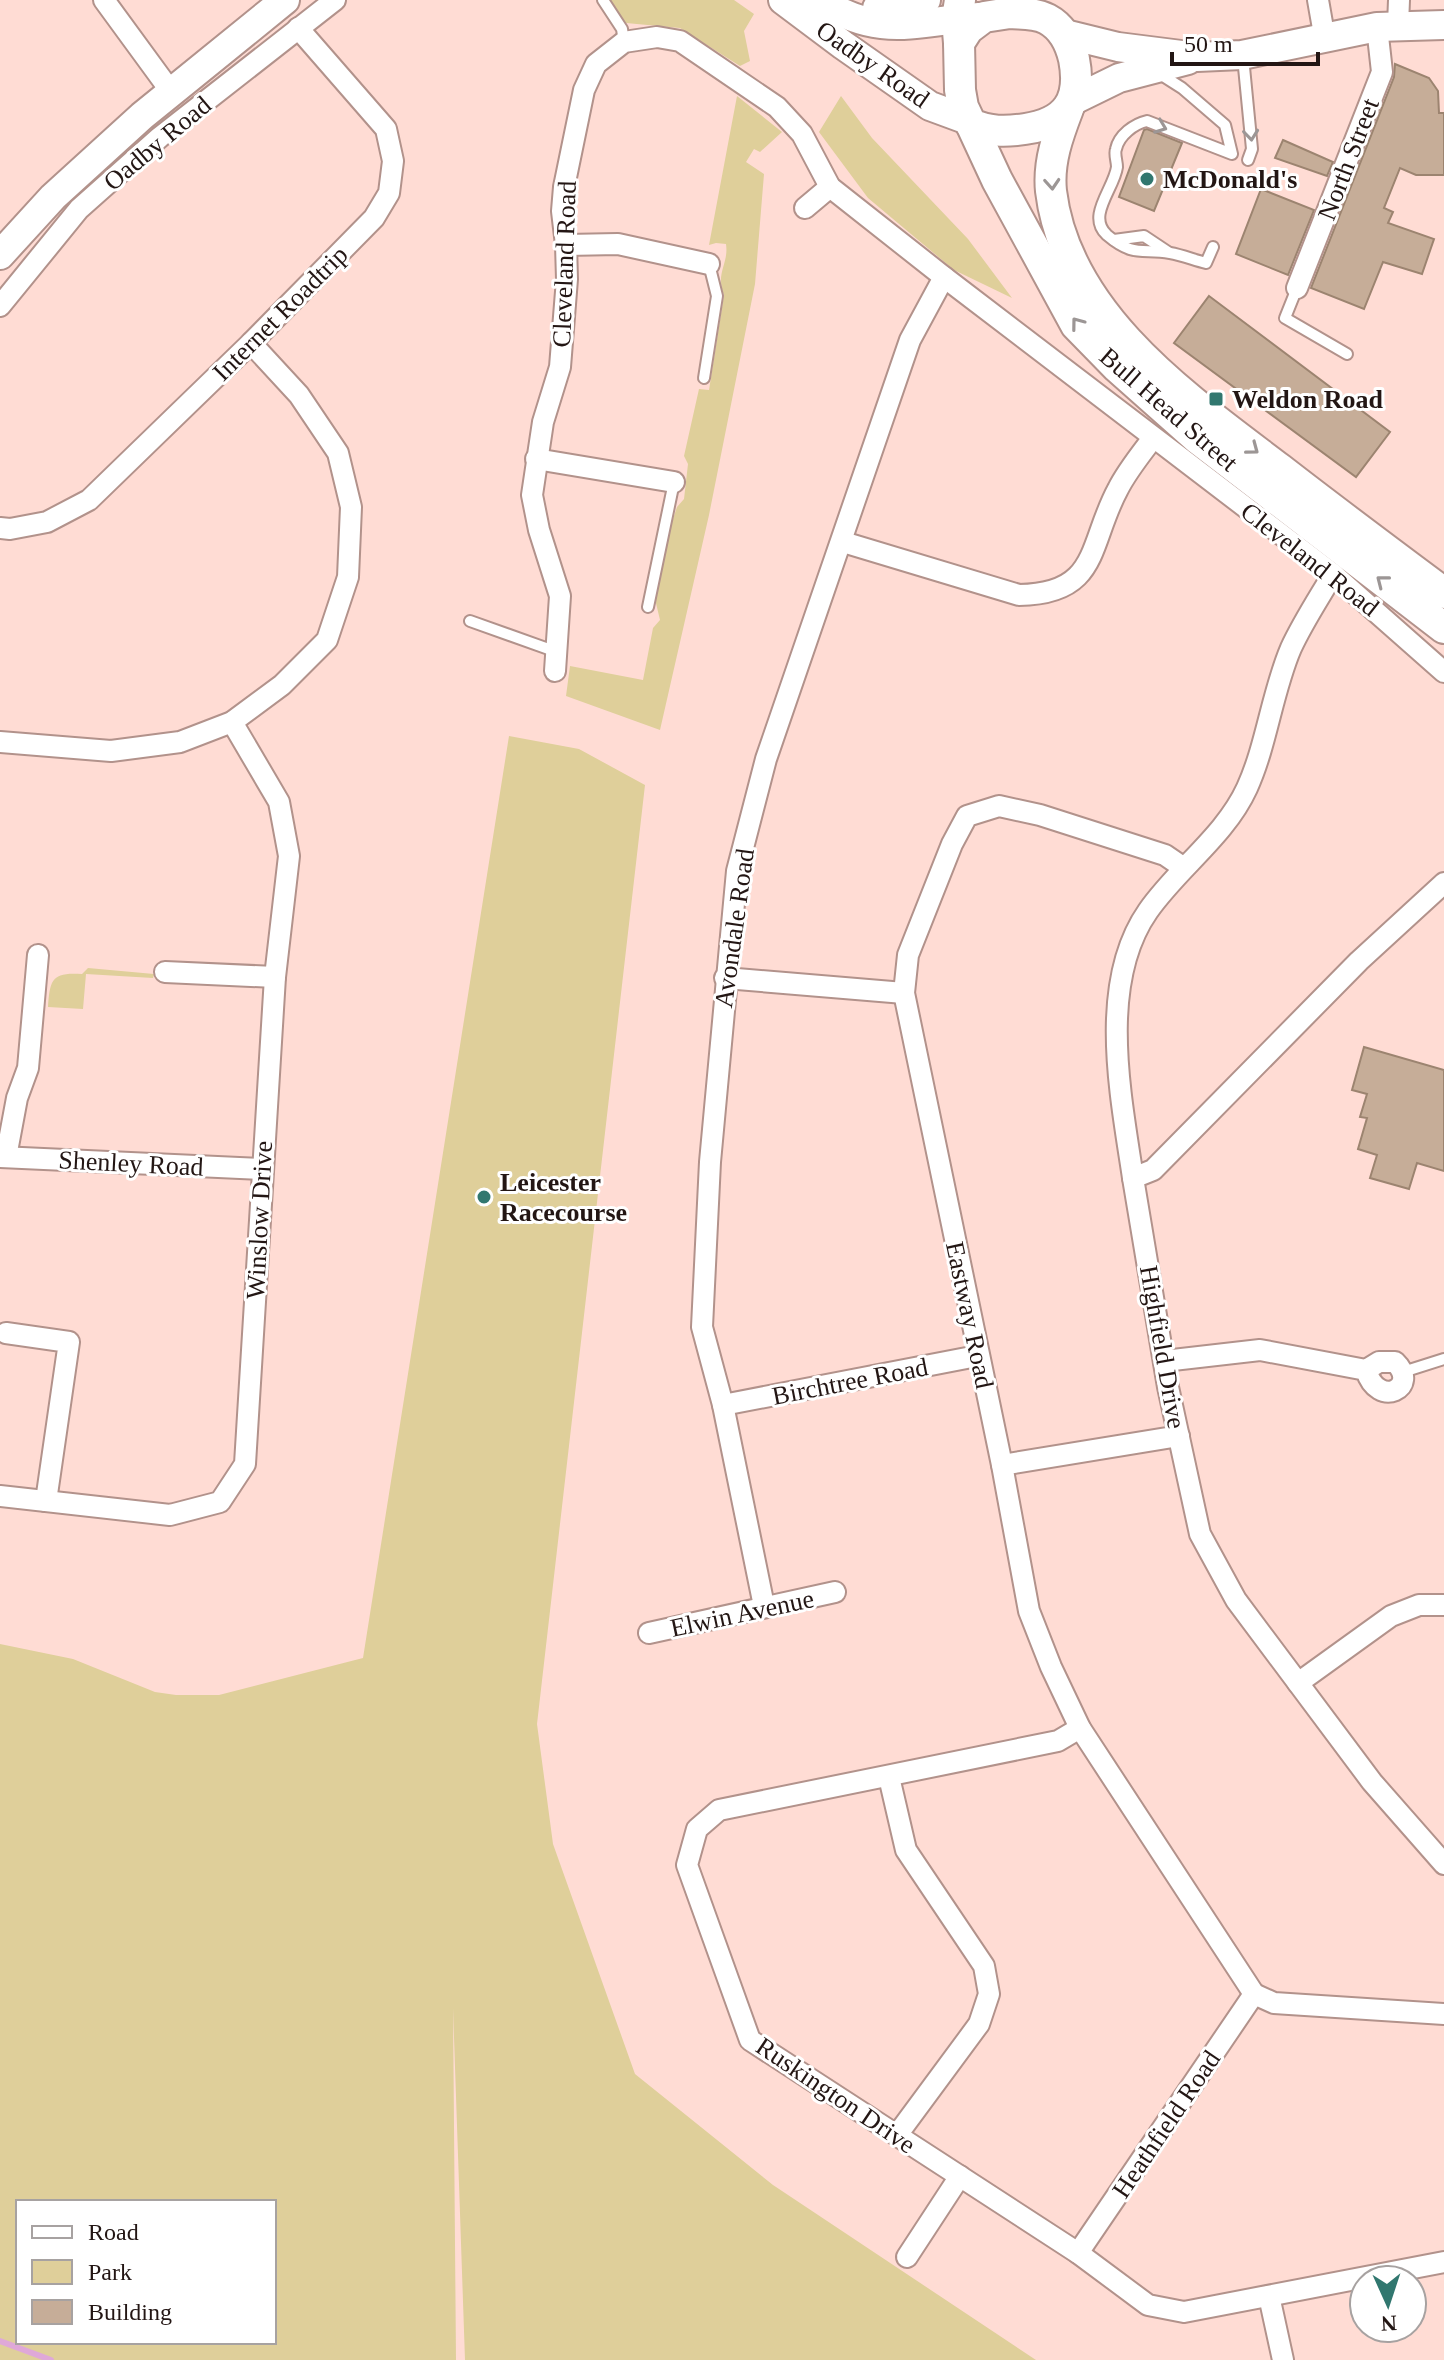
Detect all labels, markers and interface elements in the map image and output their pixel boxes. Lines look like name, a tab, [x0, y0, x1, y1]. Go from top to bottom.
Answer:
street label: Oadby Road	[811, 15, 935, 114]
scale bar	[1172, 16, 1318, 66]
text: 50 m	[1184, 31, 1233, 57]
street label: Oadby Road	[98, 90, 217, 196]
street label: North Street	[1312, 94, 1385, 224]
one-way arrow	[1153, 117, 1167, 134]
one-way arrow	[1242, 129, 1259, 142]
place label: McDonald's	[1163, 165, 1297, 194]
marker: McDonald's	[1138, 170, 1156, 188]
one-way arrow	[1043, 178, 1060, 191]
street label: Cleveland Road	[547, 180, 582, 348]
street label: Internet Roadtrip	[207, 240, 354, 387]
one-way arrow	[1072, 318, 1087, 332]
street label: Bull Head Street	[1094, 342, 1244, 478]
place label: Weldon Road	[1232, 385, 1384, 414]
marker: Weldon Road	[1207, 390, 1225, 408]
one-way arrow	[1244, 439, 1259, 453]
street label: Cleveland Road	[1235, 497, 1384, 622]
one-way arrow	[1376, 576, 1391, 590]
street label: Avondale Road	[709, 847, 760, 1010]
street label: Winslow Drive	[241, 1140, 278, 1300]
street label: Shenley Road	[58, 1145, 204, 1182]
place label: Leicester Racecourse	[500, 1168, 627, 1227]
marker: Leicester Racecourse	[475, 1188, 493, 1206]
street label: Eastway Road	[940, 1239, 999, 1391]
street label: Highfield Drive	[1134, 1263, 1191, 1431]
street label: Birchtree Road	[770, 1352, 930, 1411]
street label: Elwin Avenue	[668, 1584, 817, 1643]
street label: Ruskington Drive	[751, 2031, 921, 2159]
street label: Heathfield Road	[1107, 2045, 1226, 2203]
legend	[16, 2200, 276, 2344]
text: Road	[88, 2219, 139, 2245]
text: Park	[88, 2259, 132, 2285]
north arrow	[1348, 2264, 1428, 2344]
text: Building	[88, 2299, 172, 2325]
text: N	[1380, 2311, 1398, 2336]

